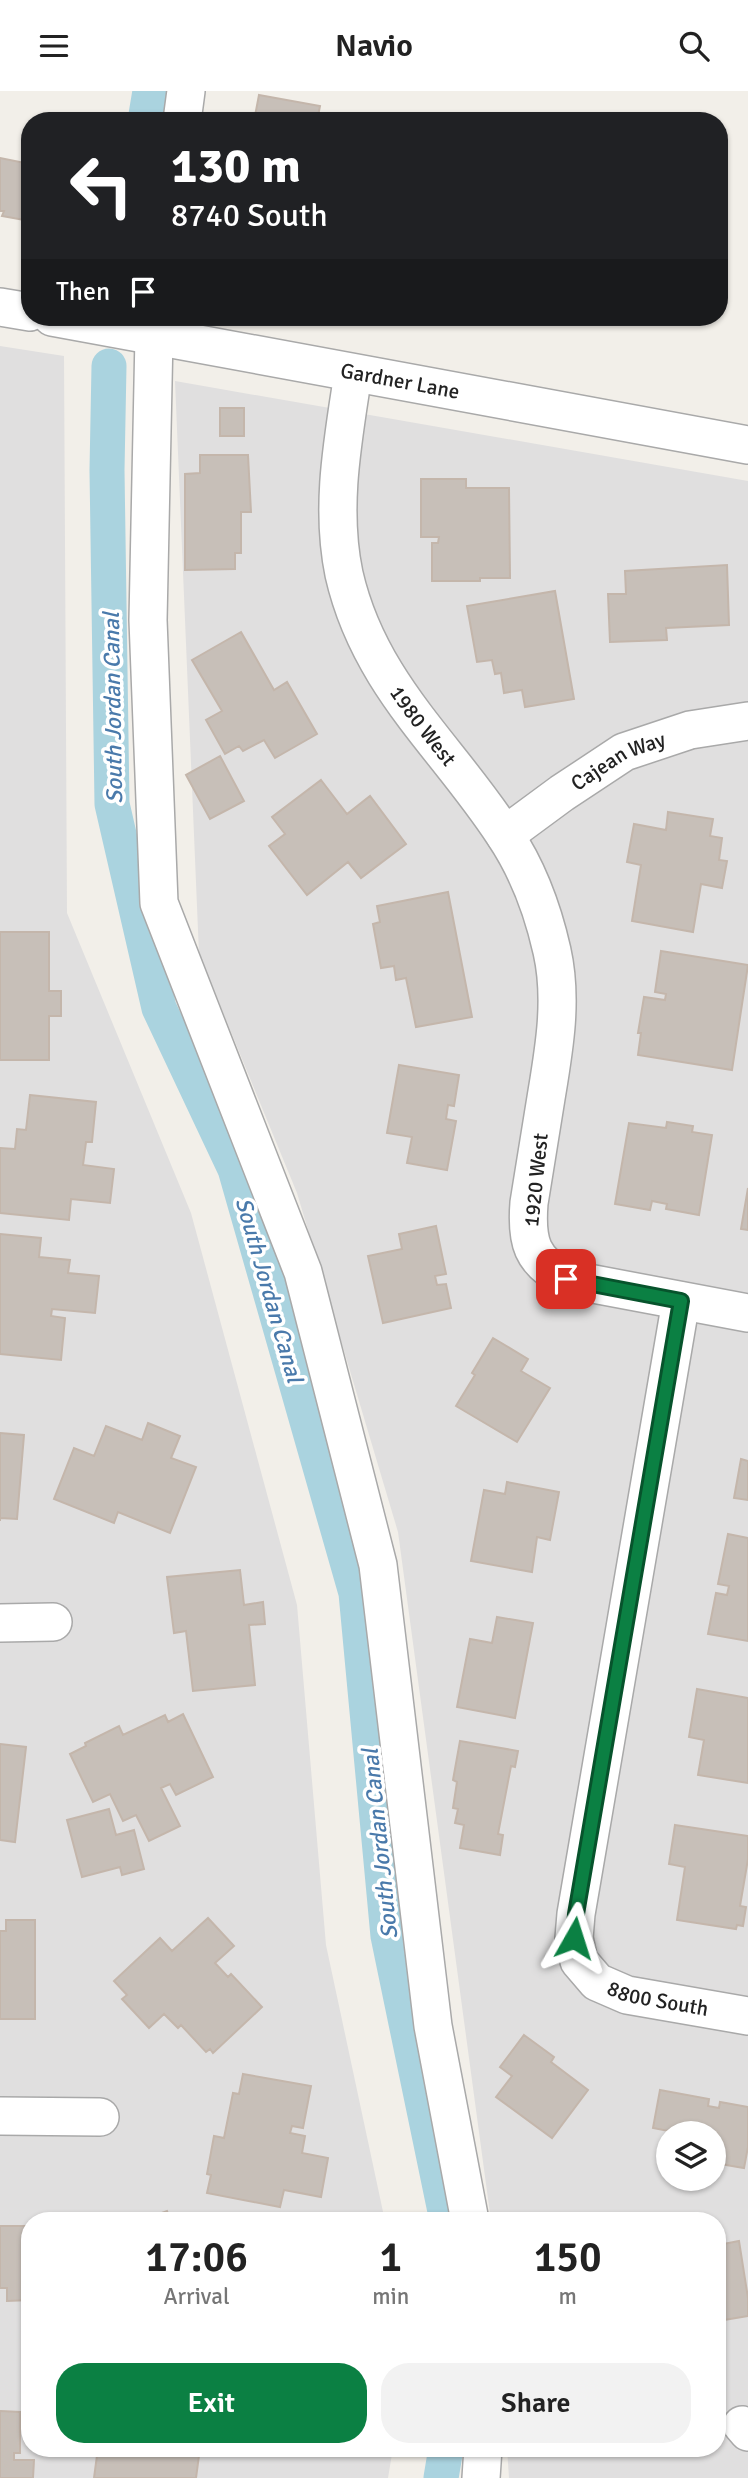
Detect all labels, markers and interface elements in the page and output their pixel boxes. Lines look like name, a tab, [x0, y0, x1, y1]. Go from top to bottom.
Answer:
text: Navio	[335, 26, 413, 65]
icon: menu	[35, 27, 73, 65]
icon: search	[675, 27, 713, 65]
text: 130 m	[171, 136, 301, 196]
icon: left	[56, 140, 147, 231]
text: 8740 South	[171, 196, 328, 235]
icon: arrive	[124, 273, 162, 311]
text: Then	[56, 276, 110, 308]
street label: Gardner Lane	[338, 357, 462, 405]
water label: South Jordan Canal	[97, 610, 129, 804]
street label: 1980 West	[384, 681, 462, 771]
street label: Cajean Way	[566, 726, 669, 796]
street label: 1920 West	[518, 1132, 554, 1228]
water label: South Jordan Canal	[229, 1194, 310, 1388]
pin	[536, 1249, 596, 1309]
icon: arrive	[547, 1260, 585, 1298]
water label: South Jordan Canal	[355, 1745, 404, 1941]
position arrow	[537, 1901, 611, 1975]
street label: 8800 South	[603, 1975, 711, 2022]
map controls	[656, 2121, 726, 2191]
button: layers	[656, 2121, 726, 2191]
text: 17:06	[145, 2232, 248, 2283]
text: 1	[379, 2232, 402, 2283]
text: 150	[534, 2232, 602, 2283]
text: Arrival	[163, 2282, 230, 2311]
text: min	[372, 2282, 409, 2311]
text: m	[558, 2282, 577, 2311]
button: Exit	[56, 2363, 367, 2443]
button: Share	[381, 2363, 691, 2443]

